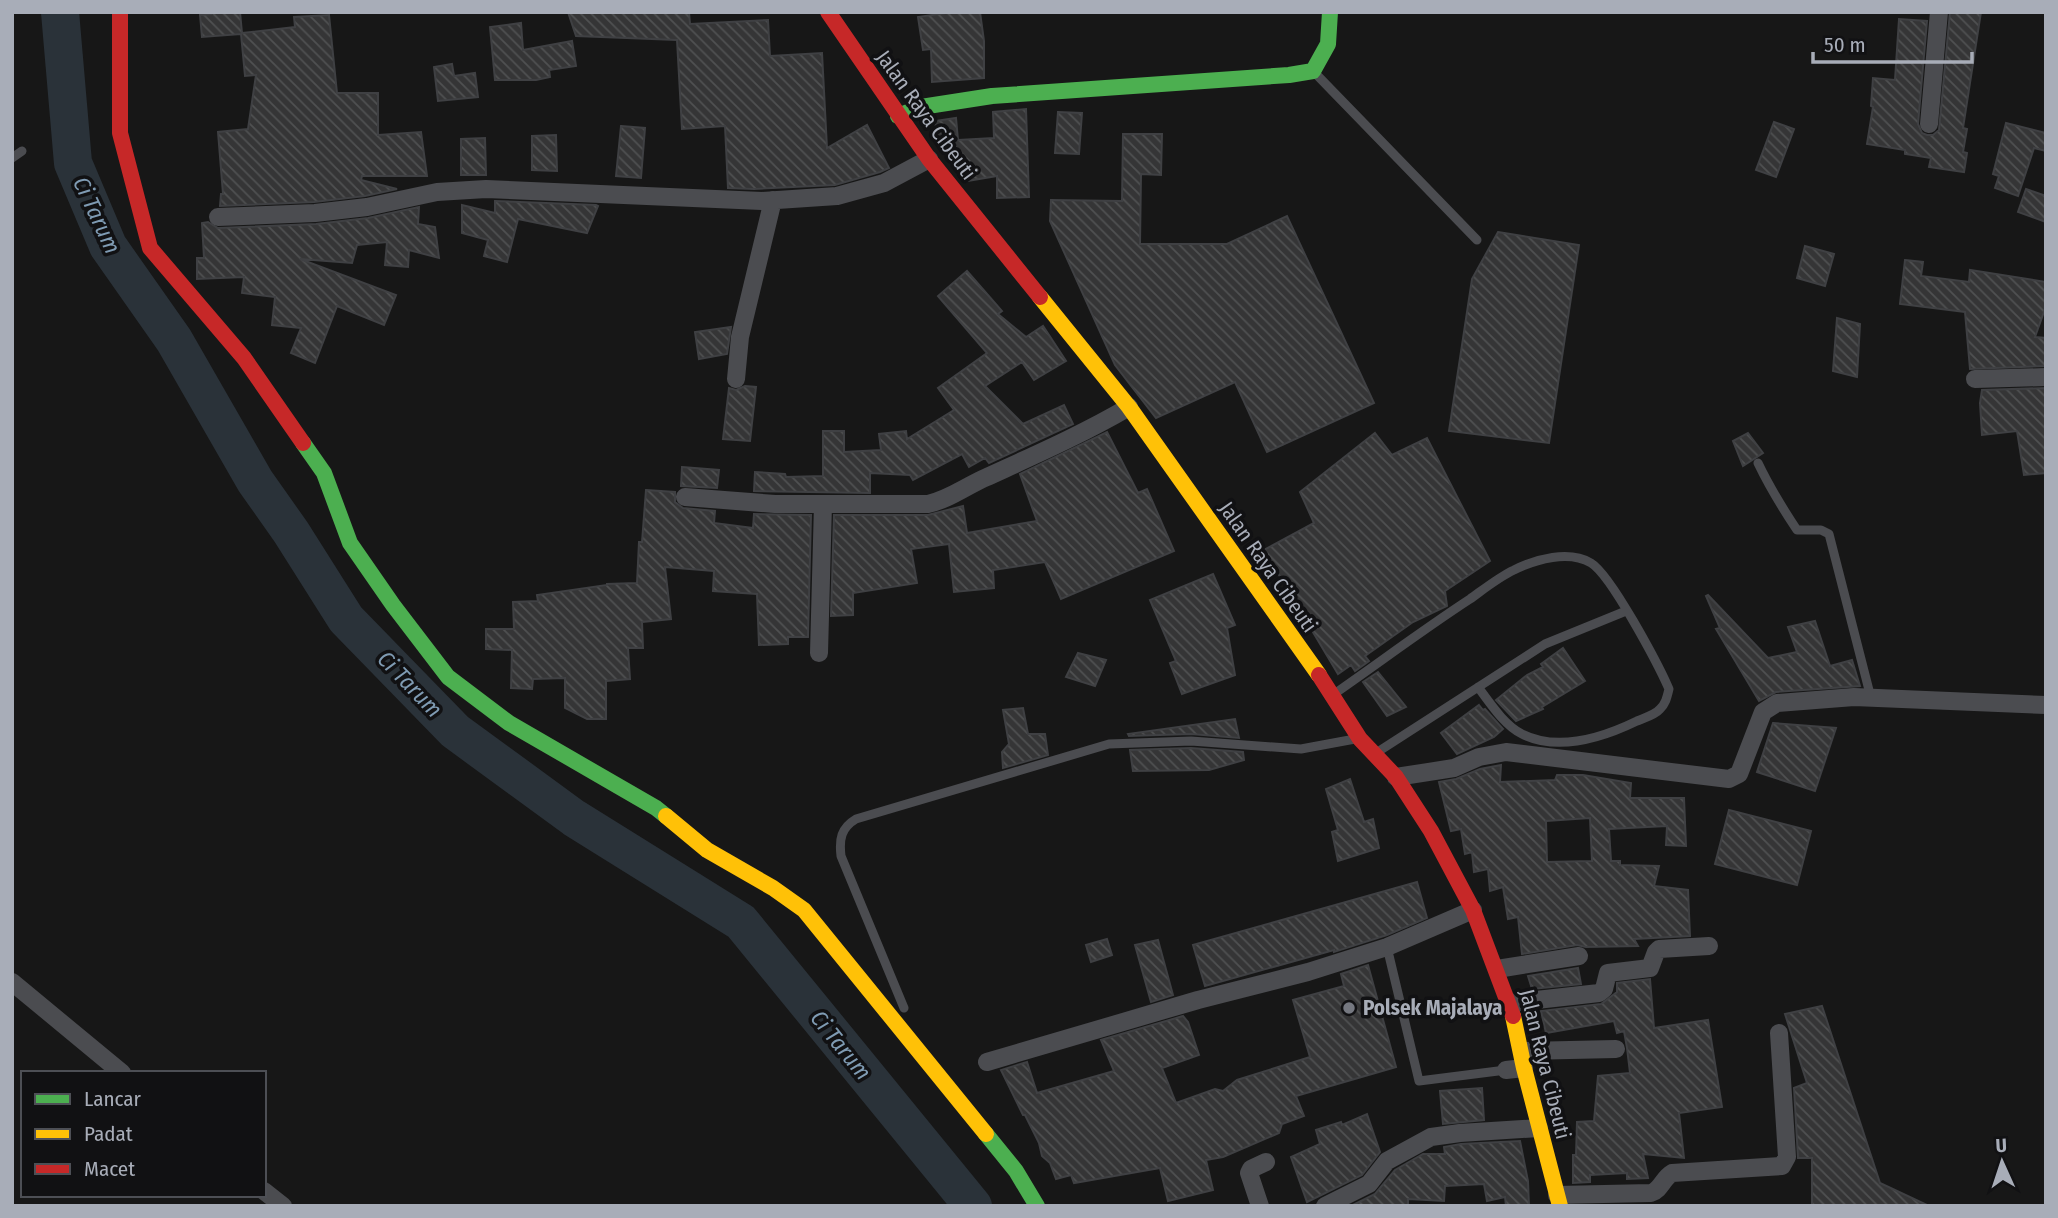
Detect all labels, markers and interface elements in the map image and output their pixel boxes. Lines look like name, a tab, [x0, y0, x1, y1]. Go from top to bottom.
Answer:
scale bar	[1813, 21, 1972, 65]
text: 50 m	[1824, 32, 1866, 58]
street label: Jalan Raya Cibeuti	[870, 45, 982, 185]
water label: Ci Tarum	[67, 172, 127, 258]
street label: Jalan Raya Cibeuti	[1213, 497, 1323, 637]
water label: Ci Tarum	[372, 645, 448, 723]
street label: Jalan Raya Cibeuti	[1514, 986, 1576, 1142]
place label: Polsek Majalaya	[1363, 995, 1502, 1021]
marker: Polsek Majalaya	[1341, 1000, 1357, 1016]
water label: Ci Tarum	[804, 1005, 878, 1085]
legend	[21, 1071, 266, 1197]
text: Lancar	[84, 1086, 142, 1112]
text: Padat	[84, 1121, 133, 1147]
north arrow	[1967, 1127, 2037, 1197]
text: U	[1995, 1134, 2007, 1157]
text: Macet	[84, 1156, 135, 1182]

